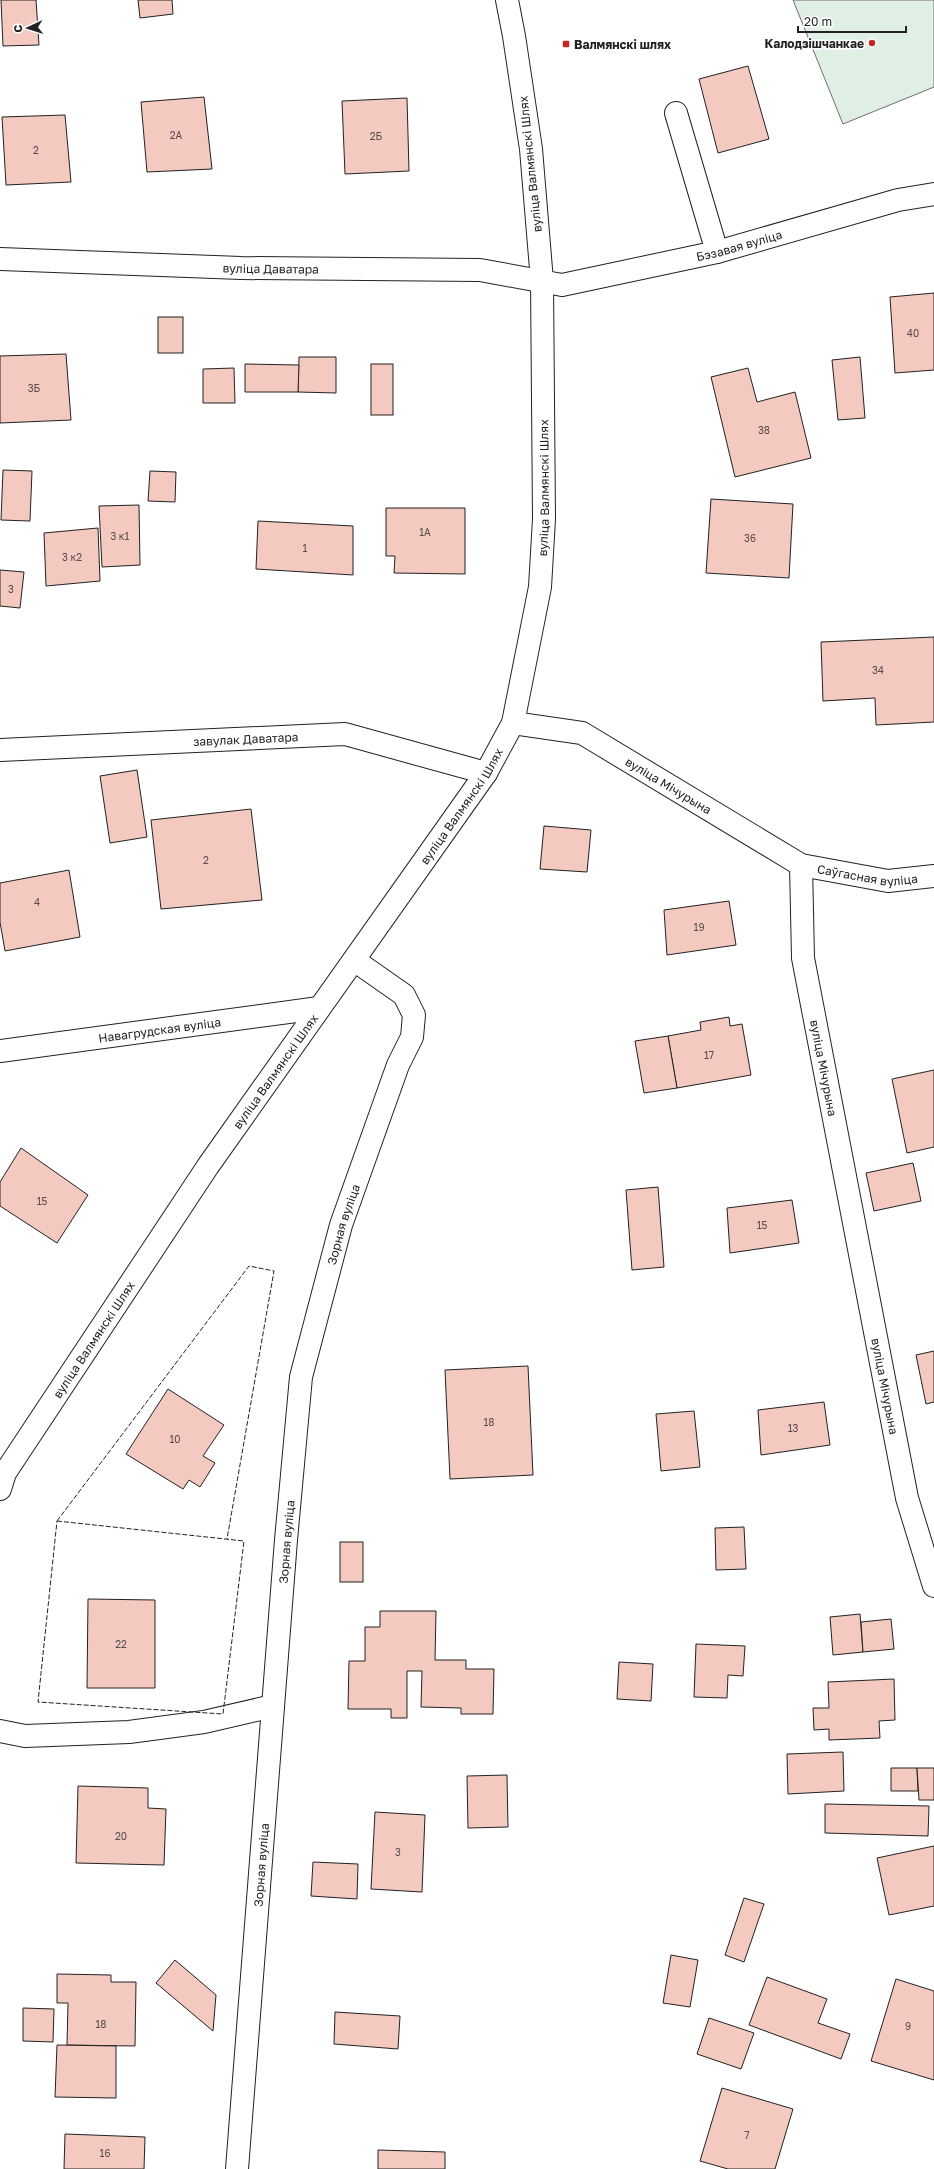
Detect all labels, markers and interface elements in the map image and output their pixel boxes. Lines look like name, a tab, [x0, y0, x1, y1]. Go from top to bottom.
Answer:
north arrow	[8, 8, 48, 48]
scale bar	[798, 8, 906, 34]
text: 20 m	[804, 14, 832, 29]
text: С	[11, 24, 24, 33]
place label: Калодзішчанкае	[764, 36, 864, 51]
place label: Валмянскі шлях	[574, 37, 671, 52]
marker: Калодзішчанкае	[867, 38, 877, 48]
marker: Валмянскі шлях	[561, 39, 571, 49]
street label: вуліца Валмянскі Шлях	[515, 95, 545, 233]
house number: 2А	[170, 129, 183, 141]
house number: 2Б	[370, 130, 383, 142]
house number: 2	[33, 144, 39, 156]
street label: Бэзавая вуліца	[695, 226, 784, 264]
street label: вуліца Даватара	[222, 260, 319, 276]
house number: 40	[907, 327, 919, 339]
house number: 3Б	[28, 382, 41, 394]
street label: вуліца Валмянскі Шлях	[534, 419, 552, 557]
house number: 38	[758, 424, 770, 436]
house number: 1А	[419, 526, 431, 538]
house number: 3 к1	[111, 530, 130, 542]
house number: 36	[744, 532, 756, 544]
house number: 1	[303, 542, 308, 554]
house number: 3 к2	[62, 551, 82, 563]
house number: 3	[8, 583, 14, 595]
house number: 34	[872, 664, 884, 676]
street label: завулак Даватара	[193, 729, 299, 749]
street label: вуліца Валмянскі Шлях	[416, 745, 506, 867]
street label: вуліца Мічурына	[623, 754, 715, 817]
house number: 2	[203, 854, 209, 866]
street label: Саўгасная вуліца	[816, 861, 919, 889]
house number: 4	[34, 896, 40, 908]
house number: 19	[694, 921, 704, 933]
street label: вуліца Валмянскі Шлях	[229, 1011, 321, 1131]
street label: Навагрудская вуліца	[97, 1014, 222, 1045]
street label: вуліца Мічурына	[808, 1018, 841, 1117]
house number: 17	[704, 1049, 714, 1061]
street label: Зорная вуліца	[323, 1182, 363, 1266]
house number: 15	[37, 1195, 48, 1207]
house number: 15	[757, 1219, 768, 1231]
street label: вуліца Валмянскі Шлях	[49, 1278, 138, 1401]
street label: вуліца Мічурына	[869, 1337, 902, 1436]
house number: 18	[484, 1416, 494, 1428]
house number: 13	[788, 1422, 798, 1434]
house number: 10	[169, 1433, 181, 1445]
street label: Зорная вуліца	[275, 1499, 297, 1584]
house number: 22	[115, 1638, 127, 1650]
street label: Зорная вуліца	[250, 1823, 271, 1907]
house number: 20	[115, 1830, 127, 1842]
house number: 3	[395, 1846, 401, 1858]
house number: 18	[96, 2018, 106, 2030]
house number: 9	[905, 2020, 911, 2032]
house number: 7	[744, 2129, 750, 2141]
house number: 16	[100, 2147, 110, 2159]

